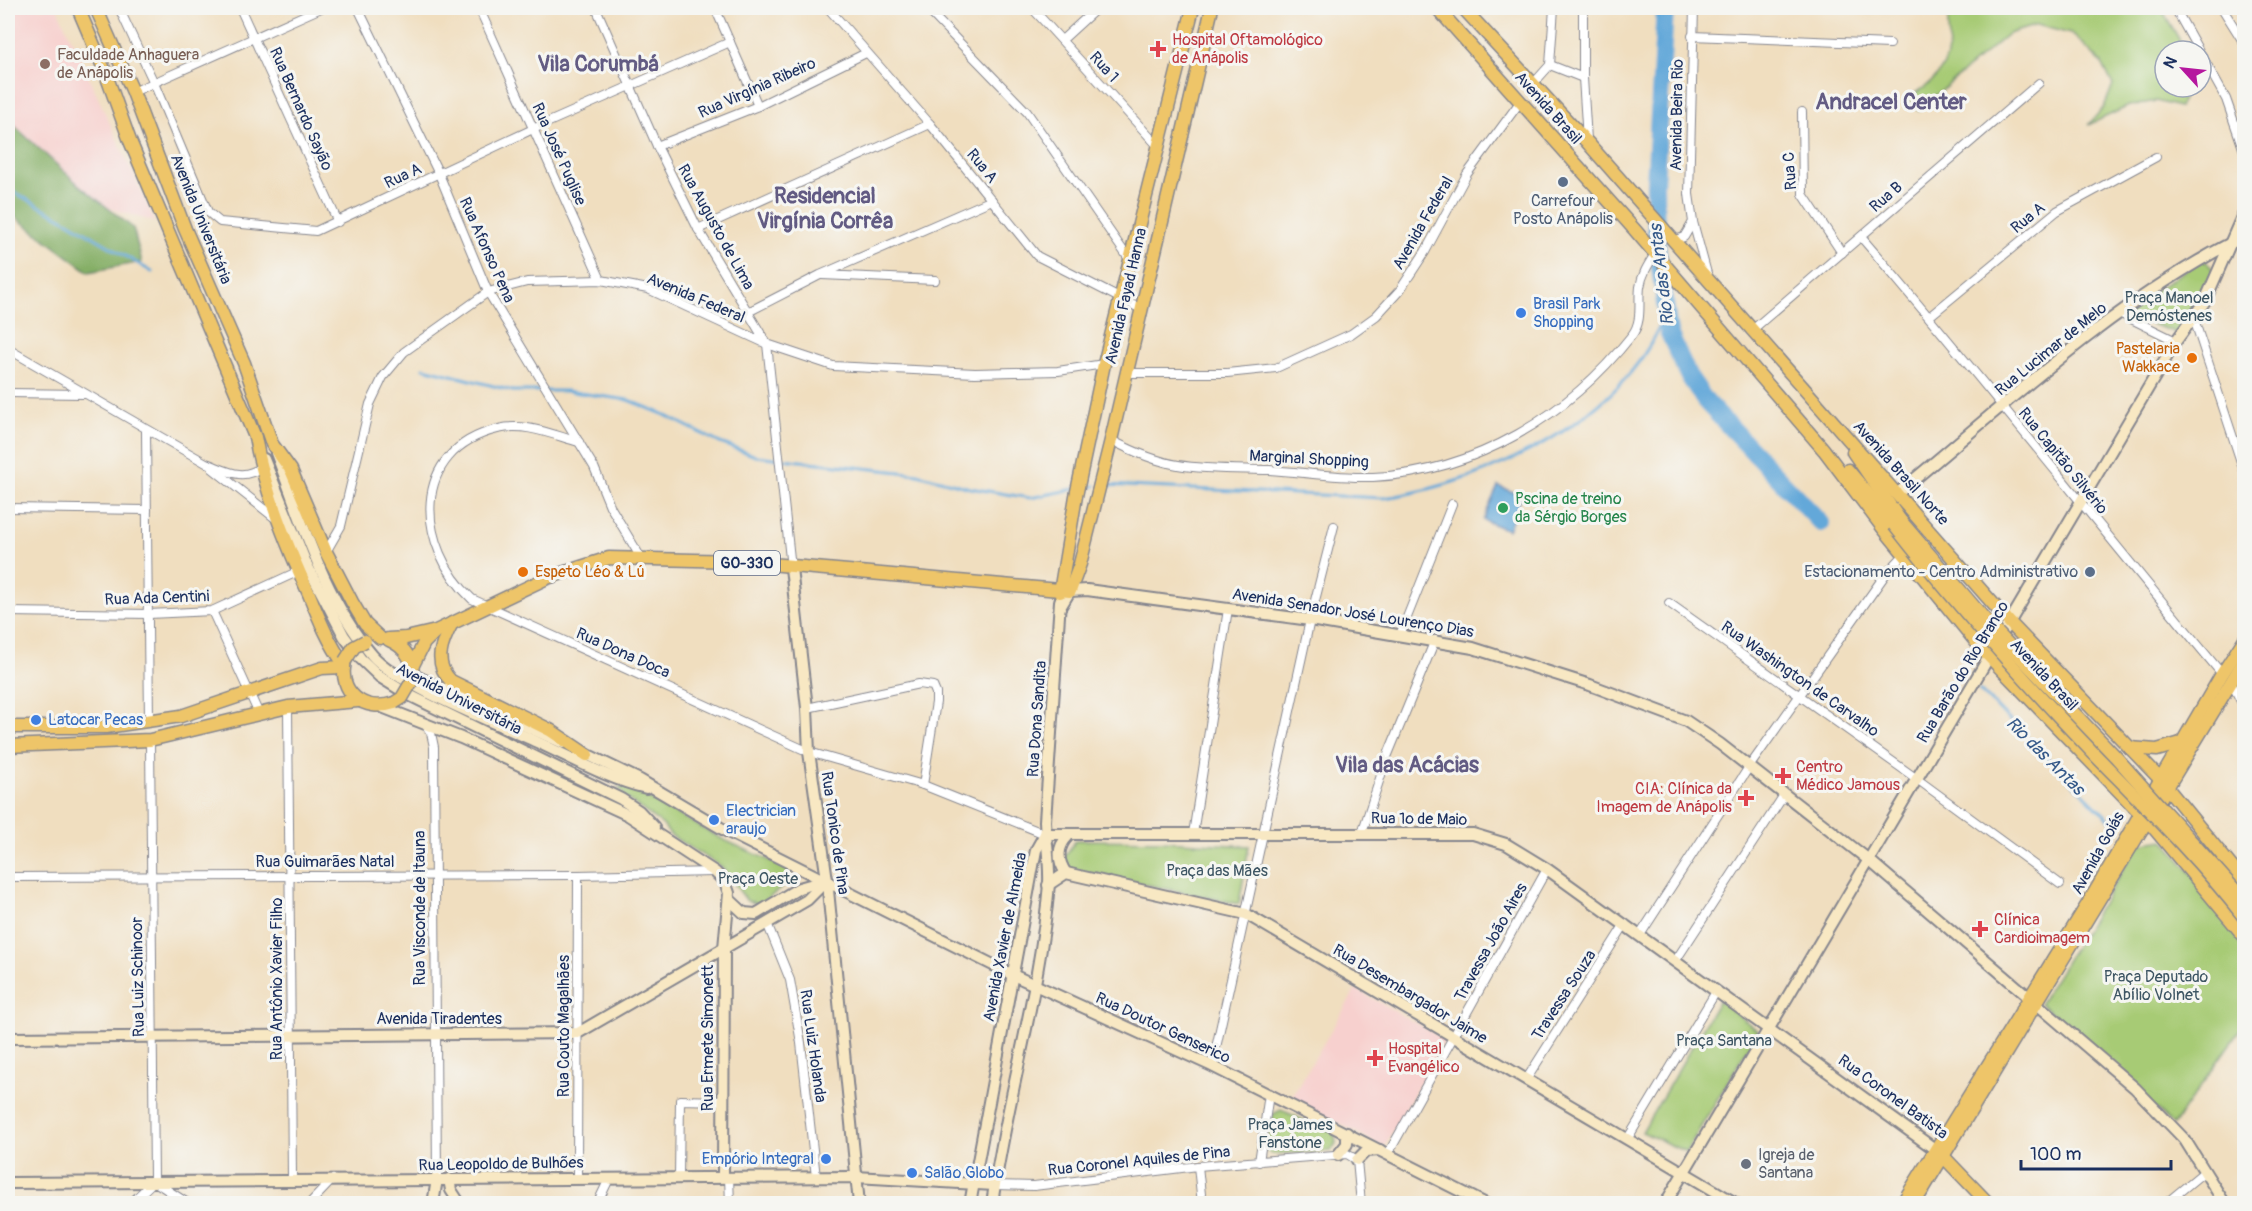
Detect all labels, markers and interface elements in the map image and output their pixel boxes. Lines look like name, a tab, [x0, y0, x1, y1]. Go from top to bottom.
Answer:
place label: Hospital Oftamológico de Anápolis	[1172, 30, 1323, 68]
north arrow	[2153, 39, 2213, 99]
marker: Hospital Oftamológico de Anápolis	[1149, 40, 1167, 58]
street label: Rua Bernardo Sayão	[265, 44, 337, 174]
place label: Faculdade Anhaguera de Anápolis	[57, 45, 199, 83]
street label: Rua 1	[1085, 47, 1123, 87]
district label: Vila Corumbá	[537, 50, 659, 78]
street label: Rua Virgínia Ribeiro	[695, 53, 819, 123]
text: N	[2159, 53, 2182, 72]
marker: Faculdade Anhaguera de Anápolis	[38, 57, 52, 71]
street label: Avenida Beira Rio	[1666, 58, 1688, 171]
street label: Avenida Brasil	[1510, 68, 1586, 148]
district label: Andracel Center	[1815, 88, 1968, 116]
street label: Rua José Puglise	[527, 100, 591, 209]
street label: Rua A	[962, 145, 1002, 187]
street label: Avenida Universitária	[166, 151, 236, 287]
street label: Rua C	[1779, 151, 1801, 191]
street label: Rua A	[381, 159, 425, 193]
street label: Rua Augusto de Lima	[673, 161, 759, 293]
street label: Avenida Federal	[1388, 173, 1458, 273]
marker: Carrefour Posto Anápolis	[1556, 175, 1570, 189]
street label: Rua B	[1865, 177, 1907, 217]
district label: Residencial Virgínia Corrêa	[757, 182, 893, 235]
place label: Carrefour Posto Anápolis	[1513, 191, 1613, 229]
street label: Rua Afonso Pena	[455, 194, 519, 306]
street label: Rua A	[2007, 198, 2049, 238]
water label: Rio das Antas	[1644, 221, 1680, 327]
street label: Avenida Fayad Hanna	[1101, 226, 1151, 366]
street label: Avenida Federal	[644, 268, 748, 328]
park label: Praça Manoel Demóstenes	[2124, 288, 2214, 326]
place label: Brasil Park Shopping	[1533, 294, 1601, 332]
street label: Rua Lucimar de Melo	[1991, 298, 2111, 400]
marker: Brasil Park Shopping	[1514, 306, 1528, 320]
place label: Pastelaria Wakkace	[2116, 339, 2180, 377]
marker: Pastelaria Wakkace	[2185, 351, 2199, 365]
street label: Rua Capitão Silvério	[2014, 404, 2112, 519]
street label: Avenida Brasil Norte	[1849, 417, 1953, 529]
street label: Marginal Shopping	[1249, 446, 1369, 472]
place label: Pscina de treino da Sérgio Borges	[1515, 489, 1627, 527]
marker: Pscina de treino da Sérgio Borges	[1496, 501, 1510, 515]
road number: GO-330	[714, 551, 780, 575]
place label: Espeto Léo & Lú	[535, 562, 645, 582]
place label: Estacionamento - Centro Administrativo	[1804, 562, 2078, 582]
marker: Espeto Léo & Lú	[516, 565, 530, 579]
marker: Estacionamento - Centro Administrativo	[2083, 565, 2097, 579]
street label: Avenida Senador José Lourenço Dias	[1231, 584, 1475, 642]
street label: Rua Ada Centini	[104, 586, 210, 610]
street label: Rua Barão do Rio Branco	[1913, 597, 2014, 747]
street label: Rua Washington de Carvalho	[1717, 617, 1883, 741]
street label: Rua Dona Doca	[573, 623, 673, 683]
street label: Avenida Brasil	[2006, 635, 2082, 715]
street label: Avenida Universitária	[393, 659, 525, 739]
street label: Rua Dona Sandita	[1023, 660, 1051, 778]
place label: Latocar Pecas	[48, 710, 143, 730]
water label: Rio das Antas	[2001, 712, 2090, 801]
marker: Latocar Pecas	[29, 713, 43, 727]
district label: Vila das Acácias	[1335, 751, 1479, 779]
place label: Centro Médico Jamous	[1796, 757, 1900, 795]
marker: Centro Médico Jamous	[1774, 767, 1792, 785]
street label: Rua Tonico de Pina	[816, 770, 854, 896]
place label: CIA: Clínica da Imagem de Anápolis	[1596, 779, 1732, 817]
marker: CIA: Clínica da Imagem de Anápolis	[1737, 789, 1755, 807]
place label: Electrician araujo	[726, 801, 796, 839]
street label: Rua 1º de Maio	[1371, 808, 1468, 830]
street label: Avenida Goiás	[2067, 808, 2129, 898]
marker: Electrician araujo	[707, 813, 721, 827]
street label: Rua Visconde de Itauna	[410, 831, 430, 985]
street label: Avenida Xavier de Almeida	[979, 851, 1031, 1023]
street label: Rua Guimarães Natal	[256, 852, 394, 872]
park label: Praça das Mães	[1166, 861, 1268, 881]
park label: Praça Oeste	[718, 869, 798, 889]
street label: Travessa João Aires	[1450, 879, 1532, 1005]
street label: Rua Antônio Xavier Filho	[267, 897, 287, 1060]
place label: Clínica Cardioimagem	[1994, 910, 2090, 948]
street label: Rua Luiz Schinoor	[127, 917, 149, 1037]
marker: Clínica Cardioimagem	[1971, 920, 1989, 938]
street label: Rua Desembargador Jaime	[1329, 940, 1491, 1048]
street label: Travessa Souza	[1527, 946, 1601, 1044]
street label: Rua Couto Magalhães	[554, 955, 574, 1097]
street label: Rua Ermete Simonett	[698, 964, 718, 1111]
park label: Praça Deputado Abílio Volnet	[2104, 967, 2209, 1005]
street label: Rua Luiz Holanda	[795, 988, 831, 1104]
street label: Rua Doutor Genserico	[1092, 988, 1234, 1068]
street label: Avenida Tiradentes	[376, 1009, 502, 1029]
park label: Praça Santana	[1676, 1031, 1772, 1051]
place label: Hospital Evangélico	[1388, 1039, 1460, 1077]
marker: Hospital Evangélico	[1366, 1049, 1384, 1067]
street label: Rua Coronel Batista	[1834, 1050, 1952, 1144]
park label: Praça James Fanstone	[1247, 1115, 1333, 1153]
scale bar	[2021, 1133, 2171, 1171]
street label: Rua Coronel Aquiles de Pina	[1047, 1141, 1231, 1181]
text: 100 m	[2030, 1143, 2082, 1166]
place label: Igreja de Santana	[1758, 1145, 1814, 1183]
place label: Empório Integral	[702, 1149, 814, 1169]
marker: Empório Integral	[819, 1152, 833, 1166]
street label: Rua Leopoldo de Bulhões	[418, 1153, 584, 1175]
marker: Igreja de Santana	[1739, 1157, 1753, 1171]
place label: Salão Globo	[924, 1163, 1005, 1183]
marker: Salão Globo	[905, 1166, 919, 1180]

